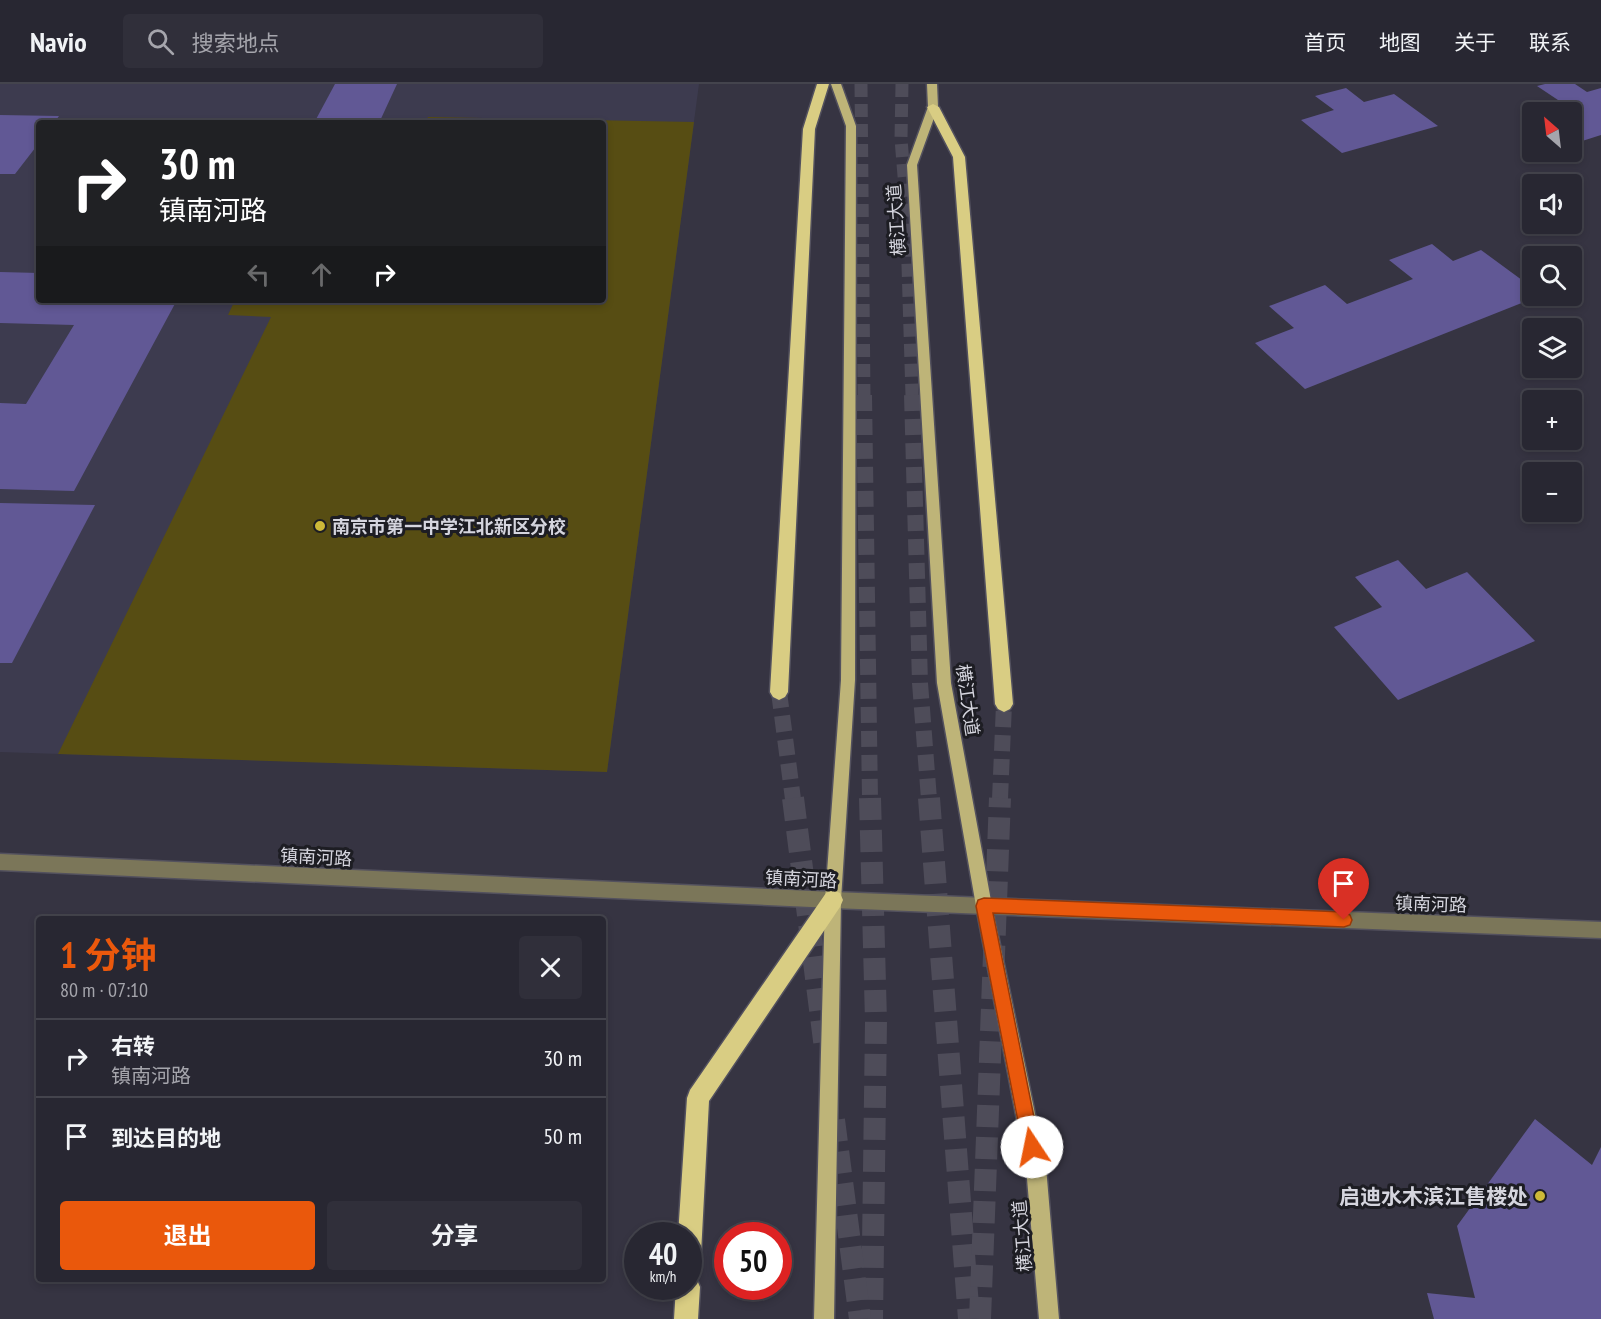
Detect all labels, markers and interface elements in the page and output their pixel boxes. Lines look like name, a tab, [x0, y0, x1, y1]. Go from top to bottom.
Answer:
search box	[123, 14, 543, 68]
text: Navio	[30, 23, 87, 60]
icon: search	[144, 25, 177, 58]
text: 搜索地点	[192, 29, 280, 57]
text: 首页	[1304, 29, 1346, 56]
text: 地图	[1379, 29, 1421, 56]
text: 关于	[1454, 29, 1496, 56]
text: 联系	[1529, 29, 1571, 56]
north arrow	[1522, 102, 1582, 162]
map controls	[1522, 102, 1582, 522]
text: 30 m	[159, 136, 236, 191]
icon: right	[60, 144, 138, 222]
button: sound	[1522, 174, 1582, 234]
street label: 横江大道	[882, 183, 910, 257]
text: 镇南河路	[159, 193, 267, 227]
button: search	[1522, 246, 1582, 306]
icon: left	[242, 258, 275, 291]
icon: ahead	[305, 258, 338, 291]
icon: right	[368, 258, 401, 291]
button: layers	[1522, 318, 1582, 378]
button: +	[1522, 390, 1582, 450]
button: −	[1522, 462, 1582, 522]
place label: 南京市第一中学江北新区分校	[332, 515, 566, 538]
marker: 南京市第一中学江北新区分校	[313, 519, 327, 533]
street label: 横江大道	[952, 663, 984, 737]
street label: 镇南河路	[279, 844, 353, 870]
pin	[1318, 858, 1369, 920]
street label: 镇南河路	[764, 866, 838, 892]
icon: arrive	[1327, 867, 1360, 900]
street label: 镇南河路	[1395, 891, 1467, 917]
text: 1 分钟	[60, 931, 157, 978]
button: close	[519, 936, 582, 999]
text: 80 m · 07:10	[60, 977, 148, 1003]
text: 右转	[111, 1032, 155, 1060]
icon: right	[60, 1042, 93, 1075]
text: 30 m	[543, 1044, 582, 1072]
text: 镇南河路	[111, 1063, 191, 1089]
position arrow	[1000, 1115, 1064, 1179]
icon: arrive	[60, 1120, 93, 1153]
text: 50 m	[543, 1122, 582, 1150]
text: 到达目的地	[111, 1124, 221, 1152]
place label: 启迪水木滨江售楼处	[1339, 1183, 1528, 1210]
marker: 启迪水木滨江售楼处	[1533, 1189, 1547, 1203]
street label: 横江大道	[1007, 1199, 1037, 1273]
button: 退出	[60, 1201, 315, 1270]
button: 分享	[327, 1201, 582, 1270]
speed limit sign: 50	[714, 1222, 792, 1300]
text: 40	[649, 1234, 677, 1273]
text: km/h	[650, 1267, 676, 1286]

